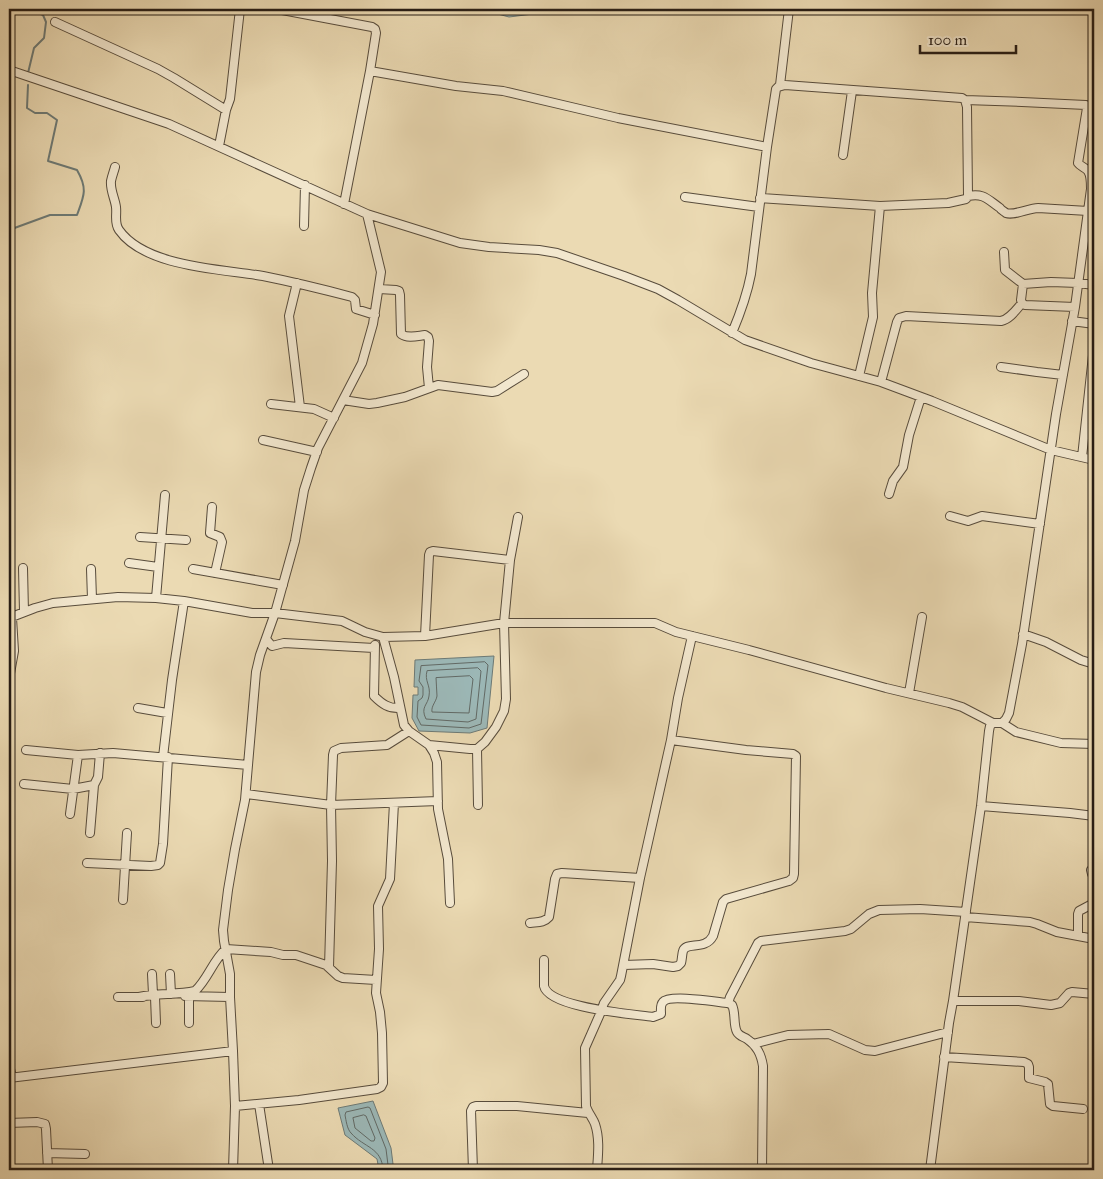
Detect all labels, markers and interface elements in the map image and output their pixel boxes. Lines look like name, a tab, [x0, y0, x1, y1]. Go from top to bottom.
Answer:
scale bar	[920, 22, 1017, 54]
text: 100 m	[928, 31, 968, 49]

